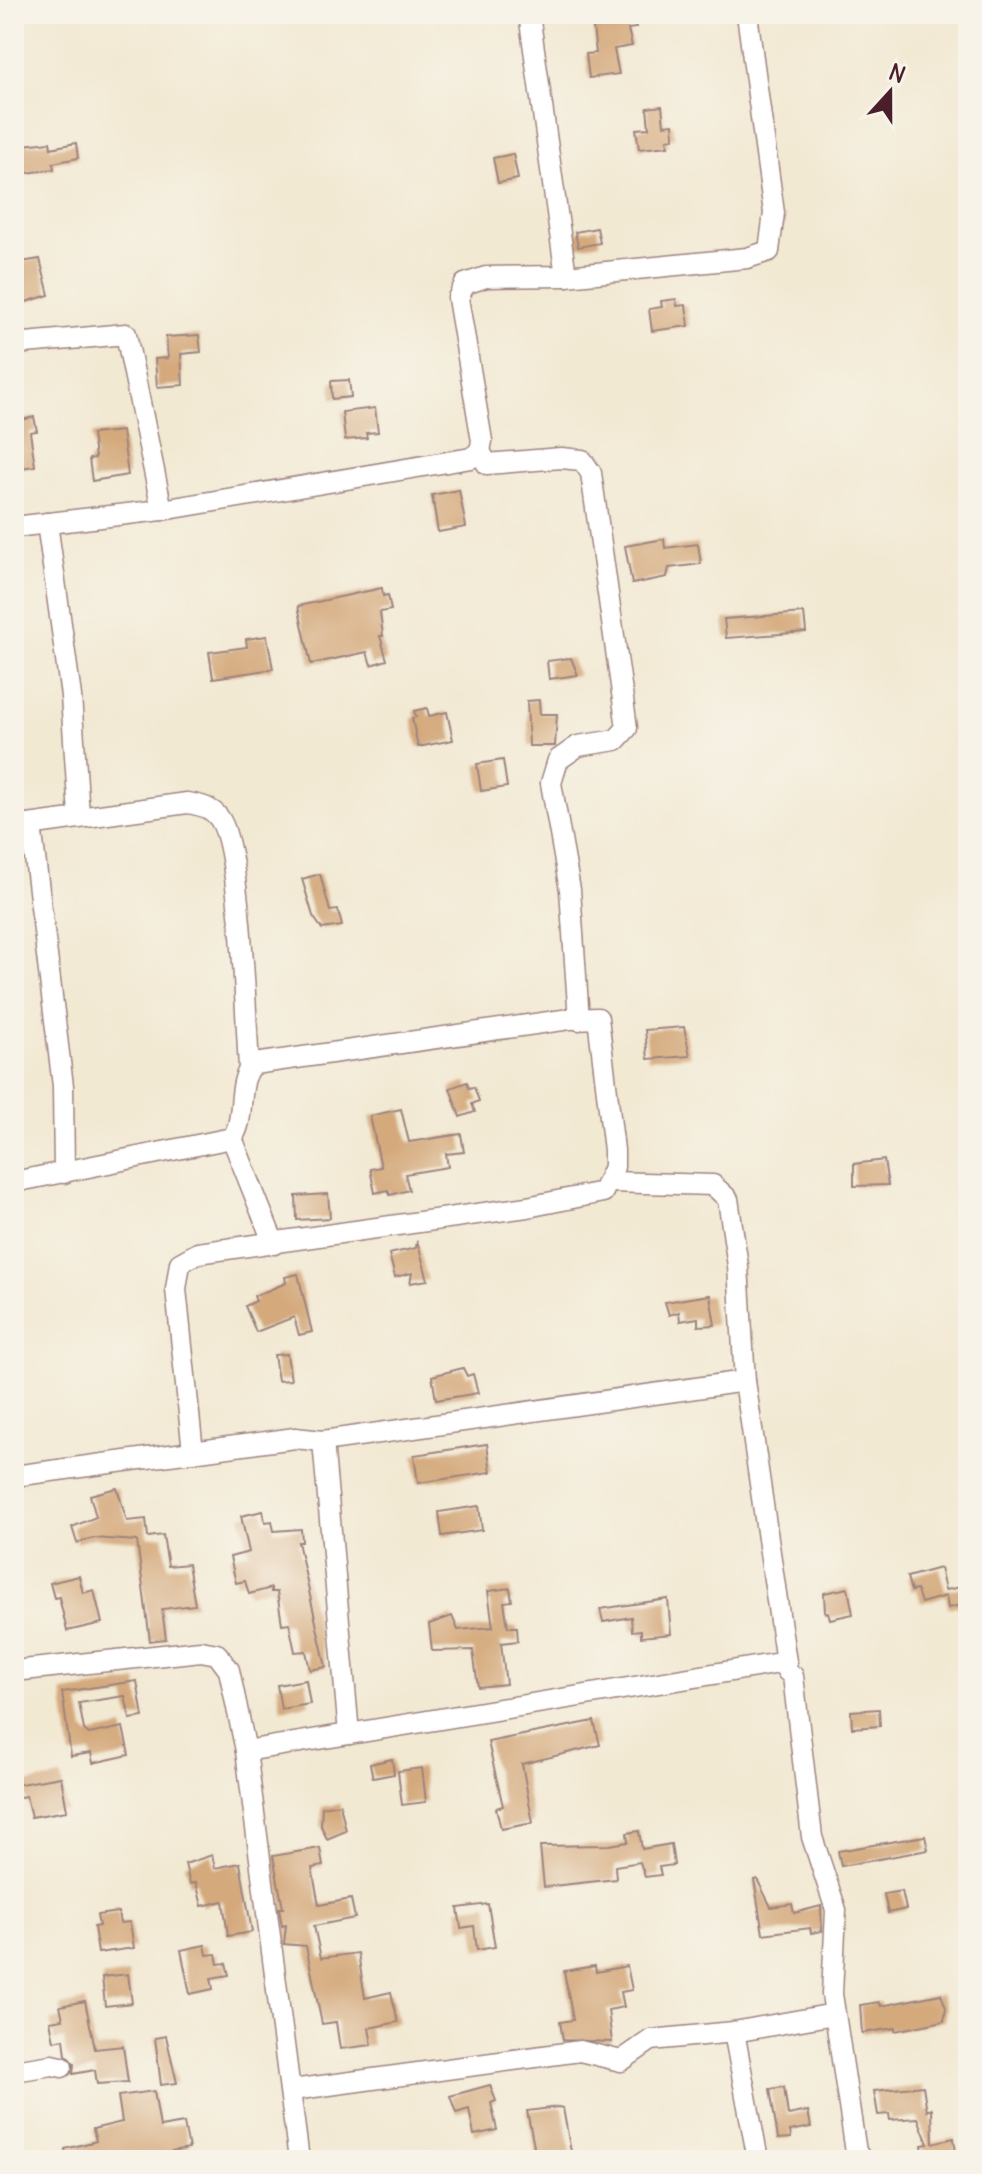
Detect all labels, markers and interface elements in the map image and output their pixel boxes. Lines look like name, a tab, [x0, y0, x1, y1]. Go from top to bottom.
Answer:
north arrow	[850, 52, 930, 132]
text: N	[885, 58, 909, 89]

